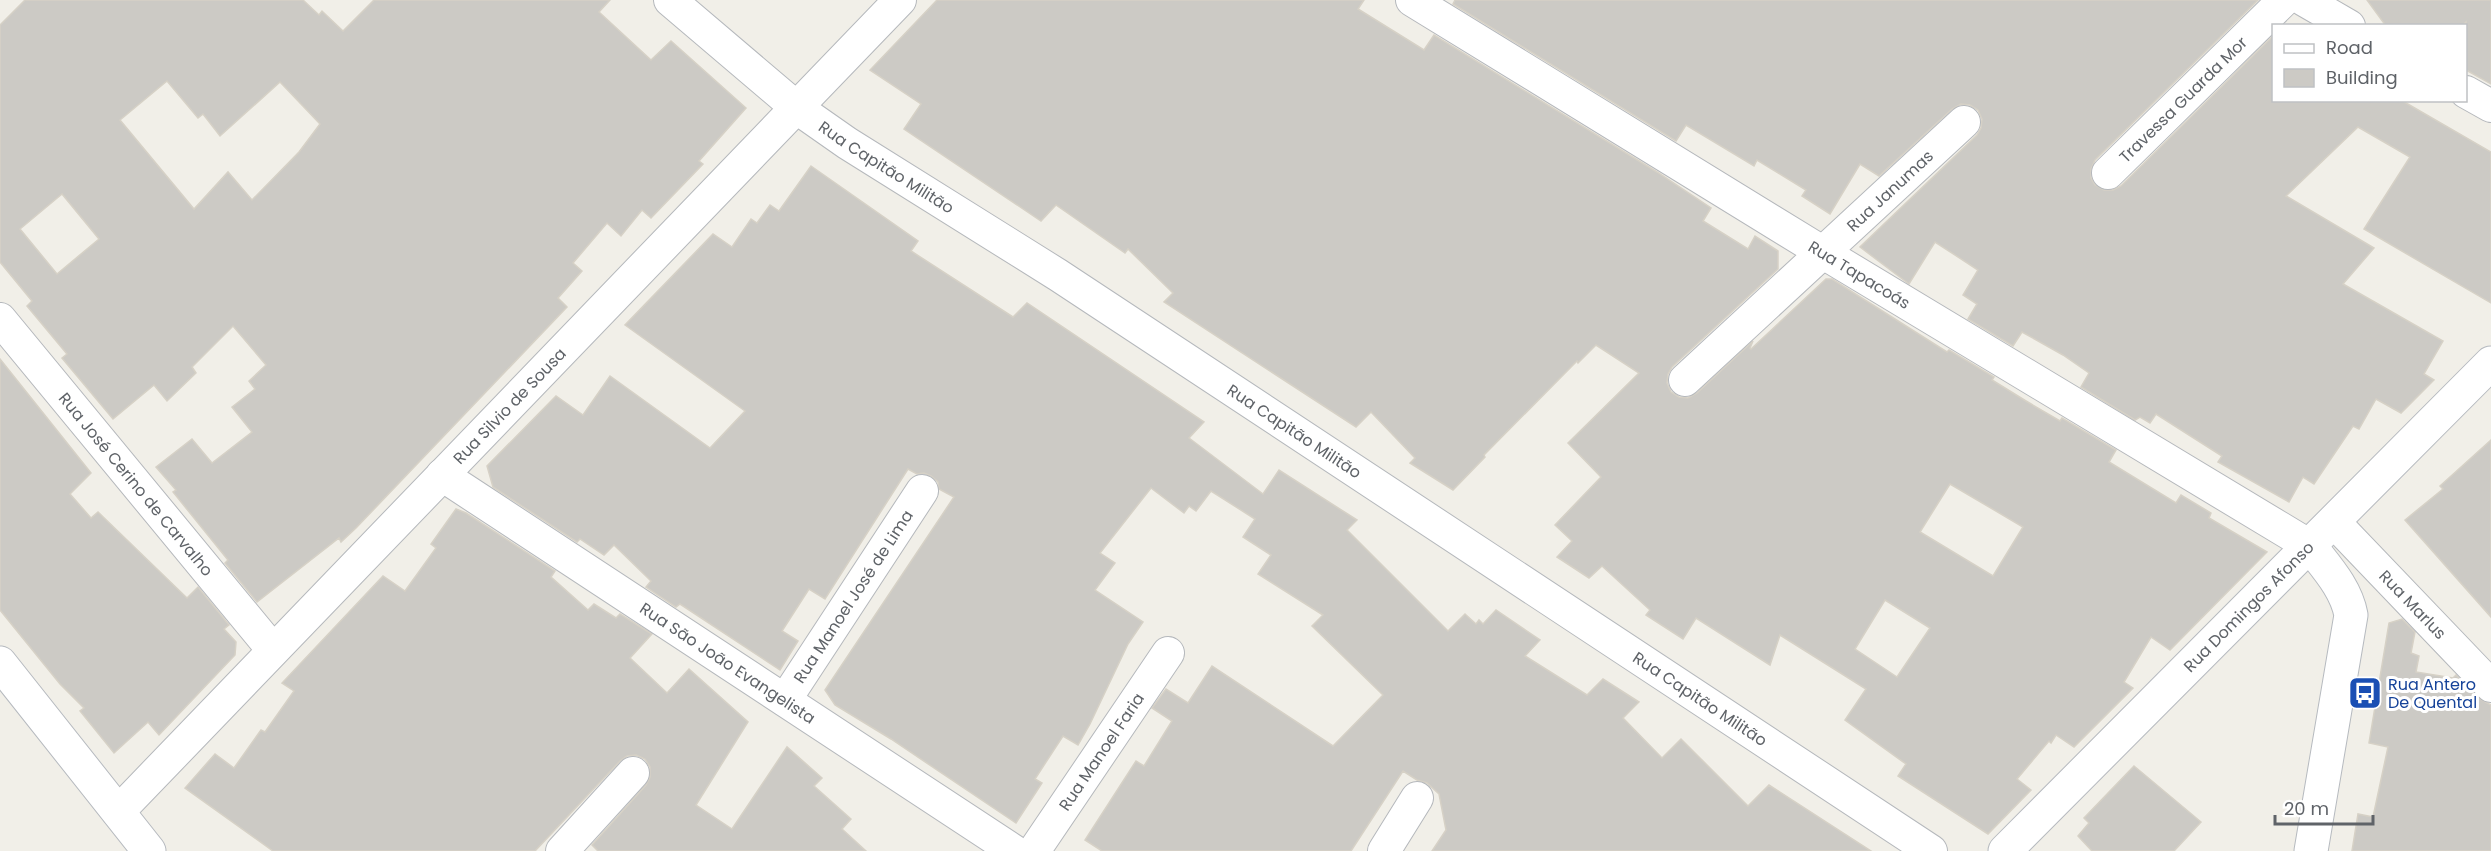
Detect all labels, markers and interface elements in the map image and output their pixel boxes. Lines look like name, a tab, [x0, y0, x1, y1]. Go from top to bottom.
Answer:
legend	[2272, 24, 2467, 102]
street label: Travessa Guarda Mor	[2114, 31, 2253, 168]
text: Road	[2326, 35, 2373, 60]
text: Building	[2326, 65, 2398, 90]
street label: Rua Capitão Militão	[814, 116, 958, 219]
street label: Rua Janumas	[1842, 145, 1939, 237]
street label: Rua Tapacoás	[1804, 235, 1915, 315]
street label: Rua Silvio de Sousa	[448, 343, 571, 470]
street label: Rua Capitão Militão	[1223, 379, 1366, 484]
street label: Rua José Cerino de Carvalho	[53, 388, 218, 581]
street label: Rua Manoel José de Lima	[788, 505, 919, 688]
street label: Rua Domingos Afonso	[2178, 536, 2319, 677]
street label: Rua Marlus	[2374, 565, 2451, 645]
street label: Rua São João Evangelista	[635, 597, 820, 729]
street label: Rua Capitão Militão	[1628, 646, 1772, 752]
place label: Rua Antero De Quental	[2388, 673, 2477, 714]
bus stop icon: Rua Antero De Quental	[2347, 675, 2383, 711]
street label: Rua Manoel Faria	[1053, 688, 1150, 815]
scale bar	[2275, 788, 2372, 826]
text: 20 m	[2284, 796, 2329, 821]

